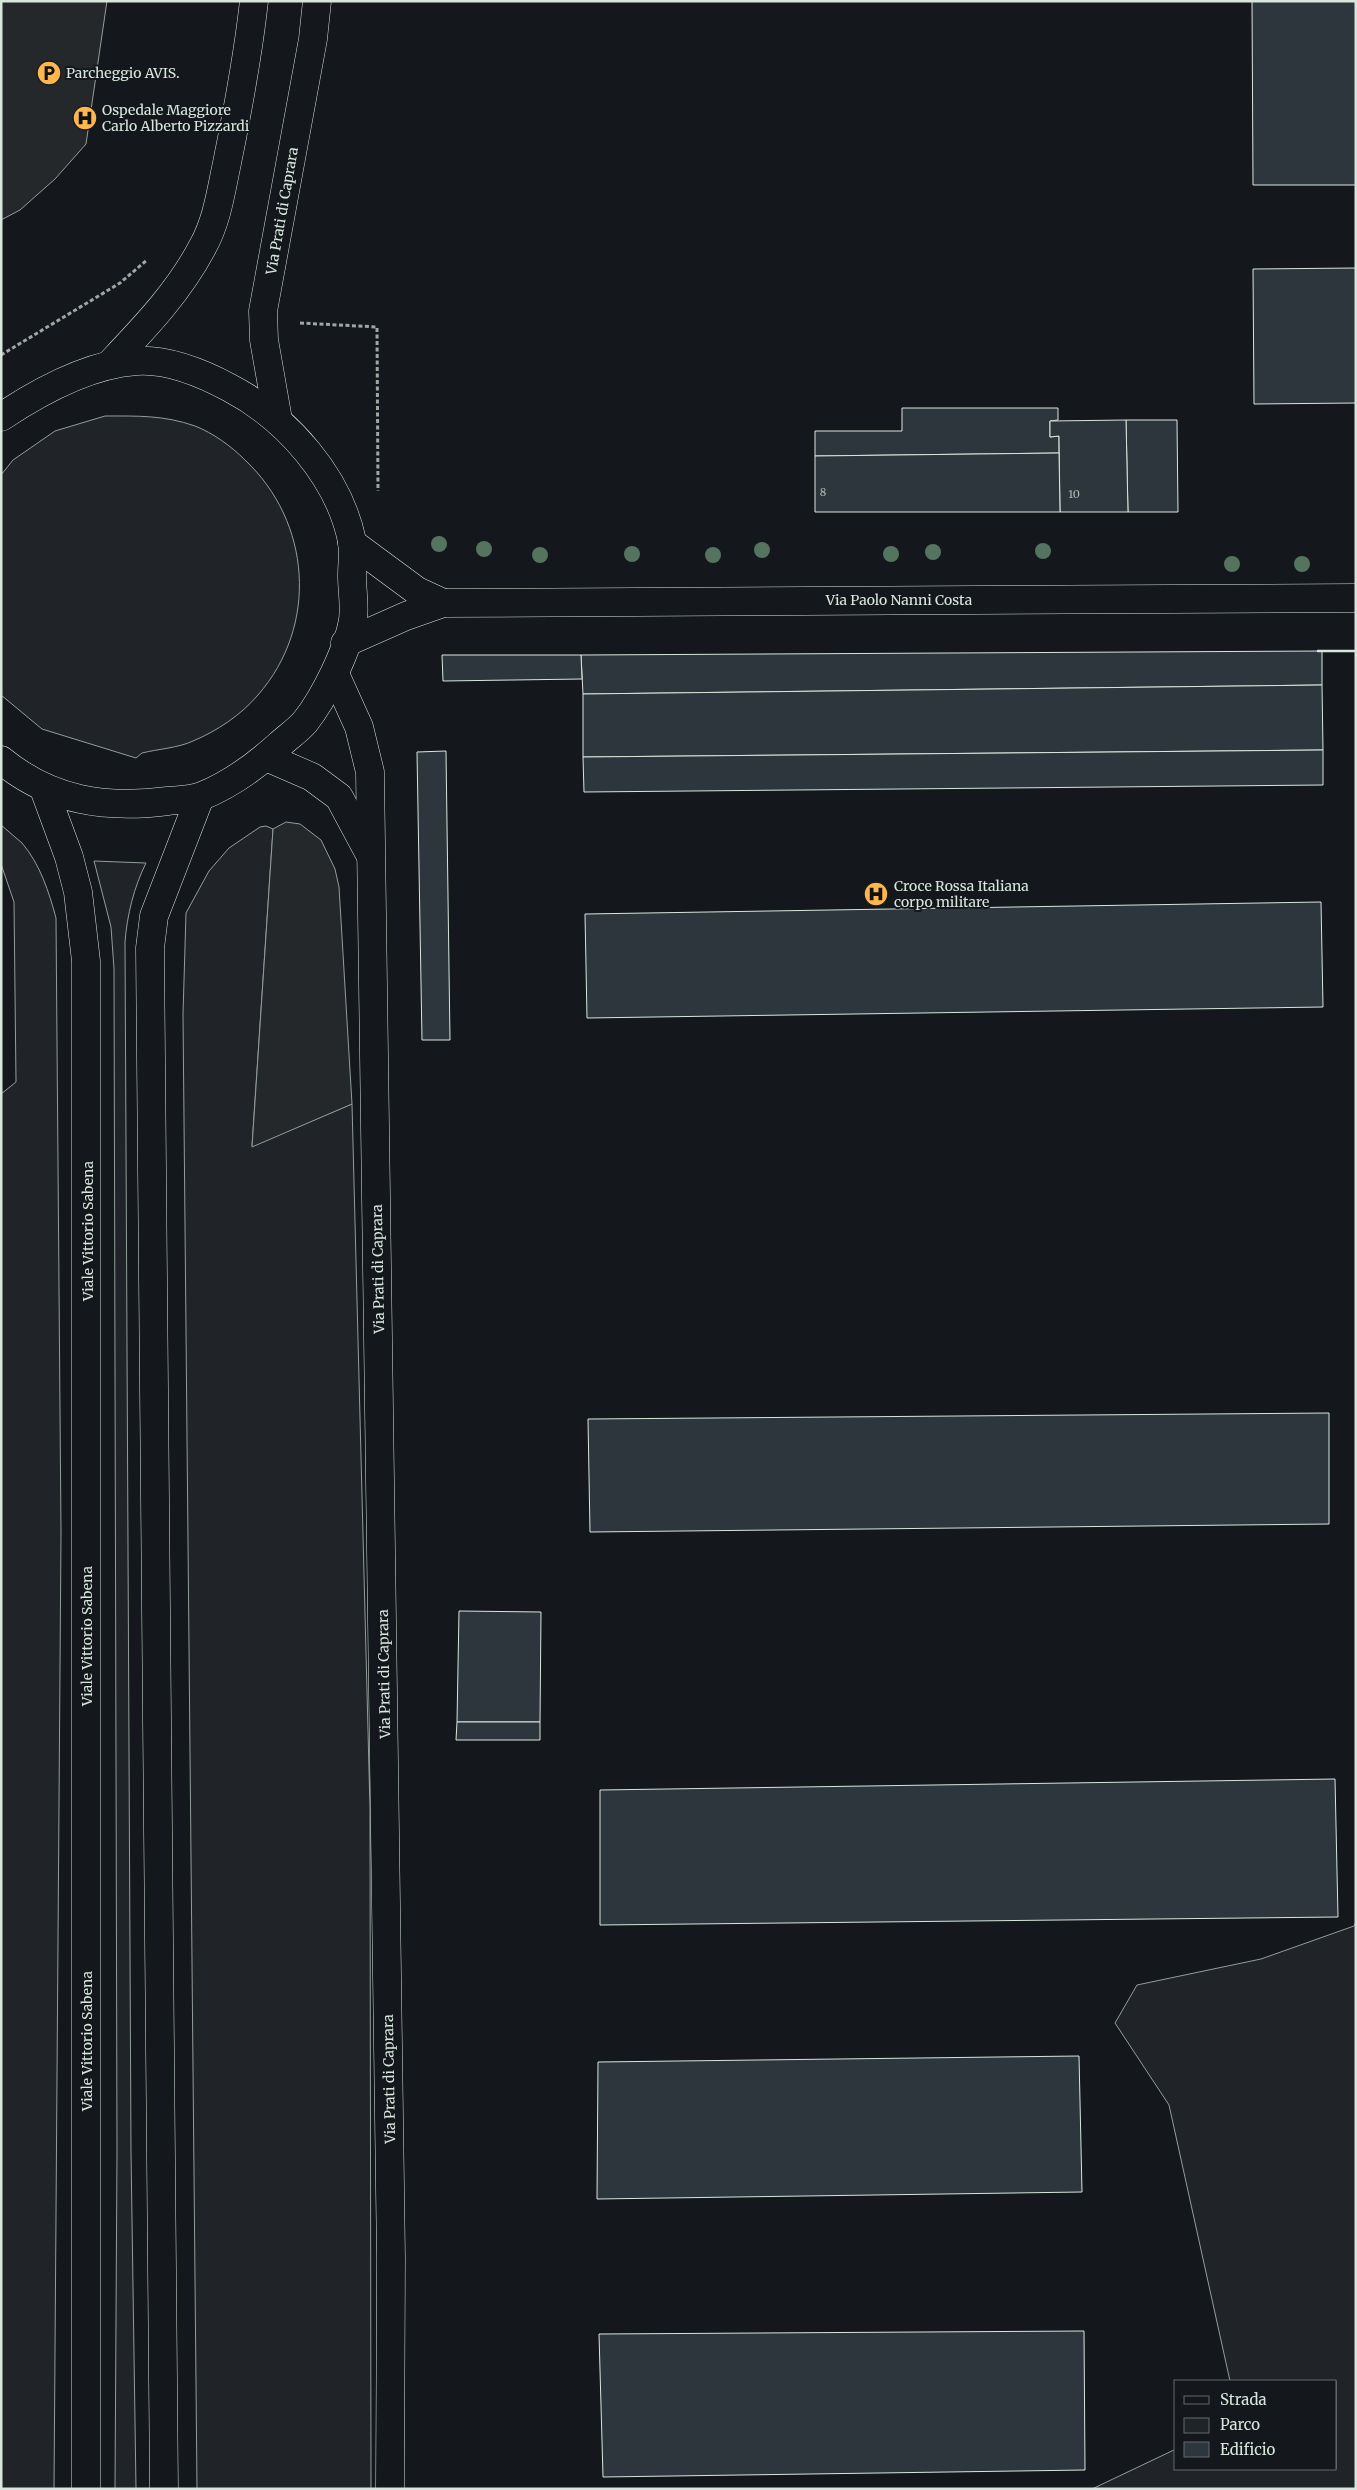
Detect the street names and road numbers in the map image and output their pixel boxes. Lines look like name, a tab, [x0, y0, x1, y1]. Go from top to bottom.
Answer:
street label: Via Prati di Caprara	[262, 145, 302, 277]
street label: Via Paolo Nanni Costa	[825, 591, 973, 609]
street label: Viale Vittorio Sabena	[79, 1161, 97, 1302]
street label: Via Prati di Caprara	[368, 1204, 388, 1335]
street label: Viale Vittorio Sabena	[78, 1566, 96, 1707]
street label: Via Prati di Caprara	[374, 1609, 394, 1740]
street label: Viale Vittorio Sabena	[78, 1971, 96, 2112]
street label: Via Prati di Caprara	[379, 2014, 399, 2145]

